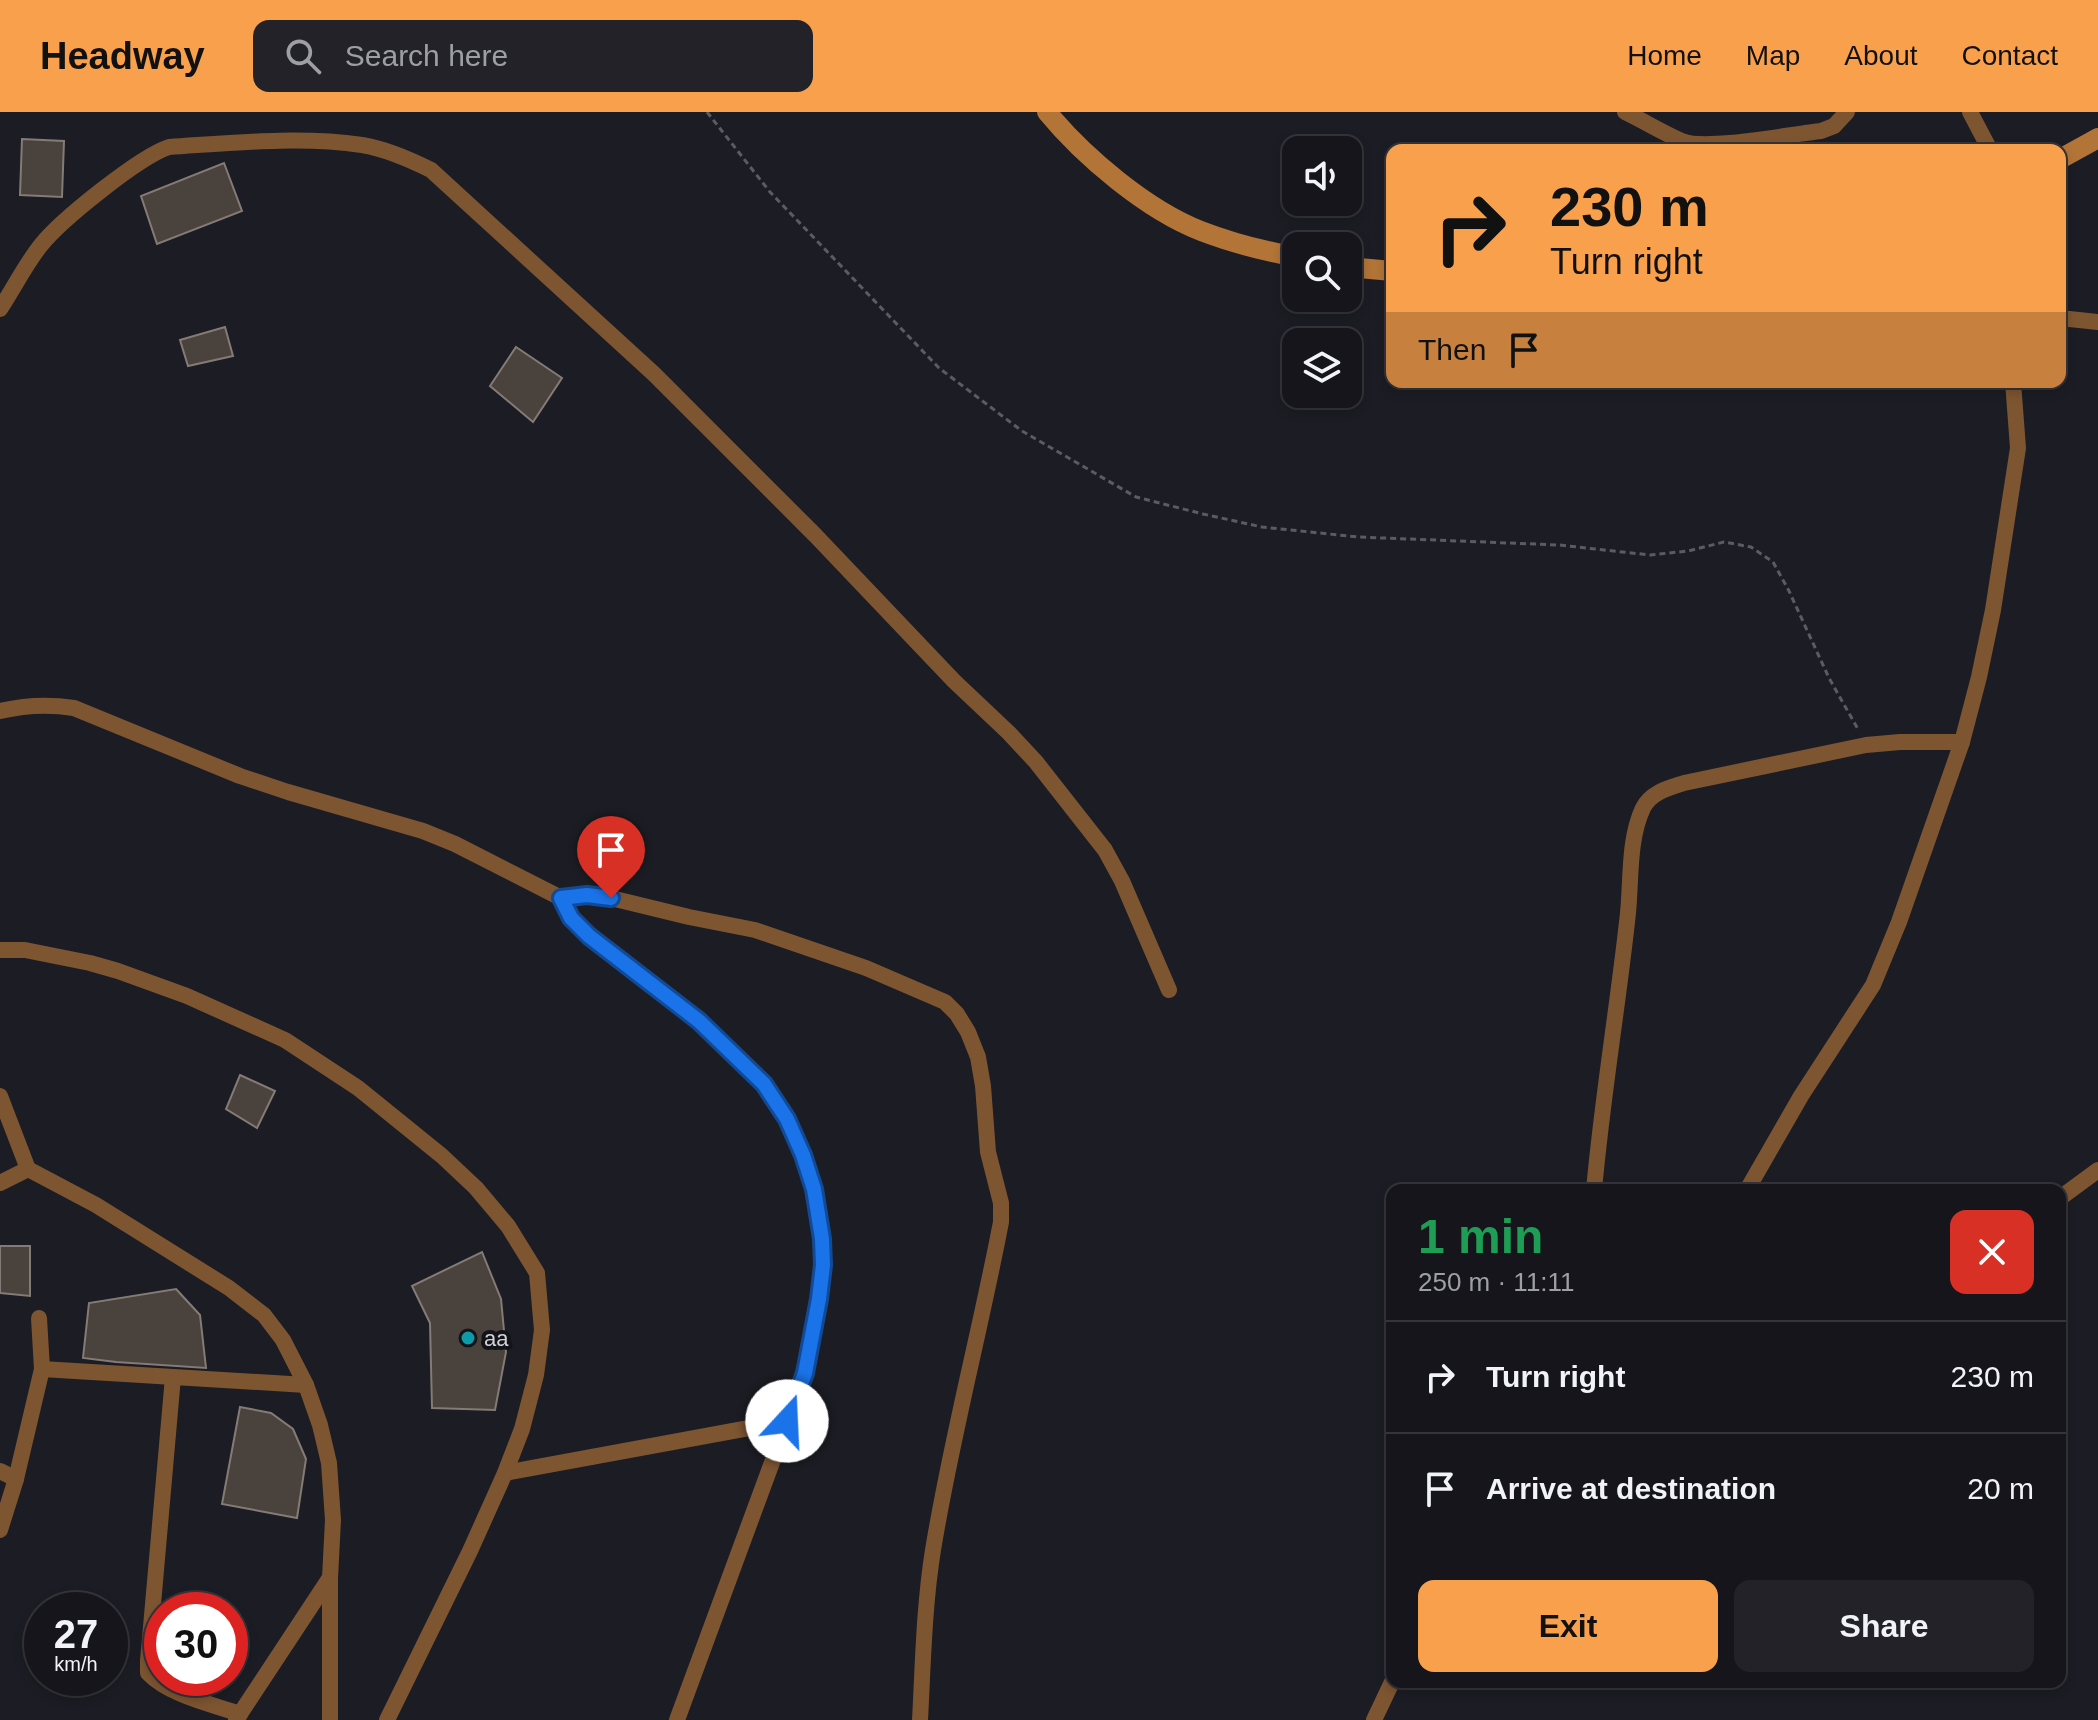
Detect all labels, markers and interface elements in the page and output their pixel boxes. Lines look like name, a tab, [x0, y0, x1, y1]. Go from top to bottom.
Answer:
search box	[253, 20, 813, 92]
icon: search	[281, 34, 325, 78]
text: Headway	[40, 35, 205, 77]
text: Search here	[345, 39, 508, 72]
text: Home	[1627, 40, 1702, 71]
text: Map	[1746, 40, 1800, 71]
text: About	[1844, 40, 1918, 71]
text: Contact	[1962, 40, 2058, 71]
map controls	[1282, 136, 1362, 408]
button: sound	[1282, 136, 1362, 216]
text: 230 m	[1550, 175, 1709, 238]
icon: right	[1418, 176, 1522, 280]
button: search	[1282, 232, 1362, 312]
text: Turn right	[1550, 241, 1703, 282]
button: layers	[1282, 328, 1362, 408]
icon: arrive	[1502, 328, 1546, 372]
text: Then	[1418, 333, 1486, 366]
pin	[577, 816, 645, 898]
icon: arrive	[589, 828, 633, 872]
text: 1 min	[1418, 1210, 1543, 1263]
button: close	[1950, 1210, 2034, 1294]
text: 250 m · 11:11	[1418, 1267, 1575, 1297]
place label: aa	[484, 1326, 509, 1351]
marker: aa	[459, 1329, 477, 1347]
icon: right	[1418, 1355, 1462, 1399]
text: Turn right	[1486, 1360, 1625, 1393]
text: 230 m	[1951, 1360, 2034, 1393]
position arrow	[745, 1379, 829, 1463]
icon: arrive	[1418, 1467, 1462, 1511]
text: Arrive at destination	[1486, 1472, 1776, 1505]
text: 20 m	[1967, 1472, 2034, 1505]
button: Exit	[1418, 1580, 1718, 1672]
button: Share	[1734, 1580, 2034, 1672]
speed limit sign: 30	[144, 1592, 248, 1696]
text: 27	[54, 1612, 98, 1656]
text: km/h	[54, 1653, 98, 1675]

